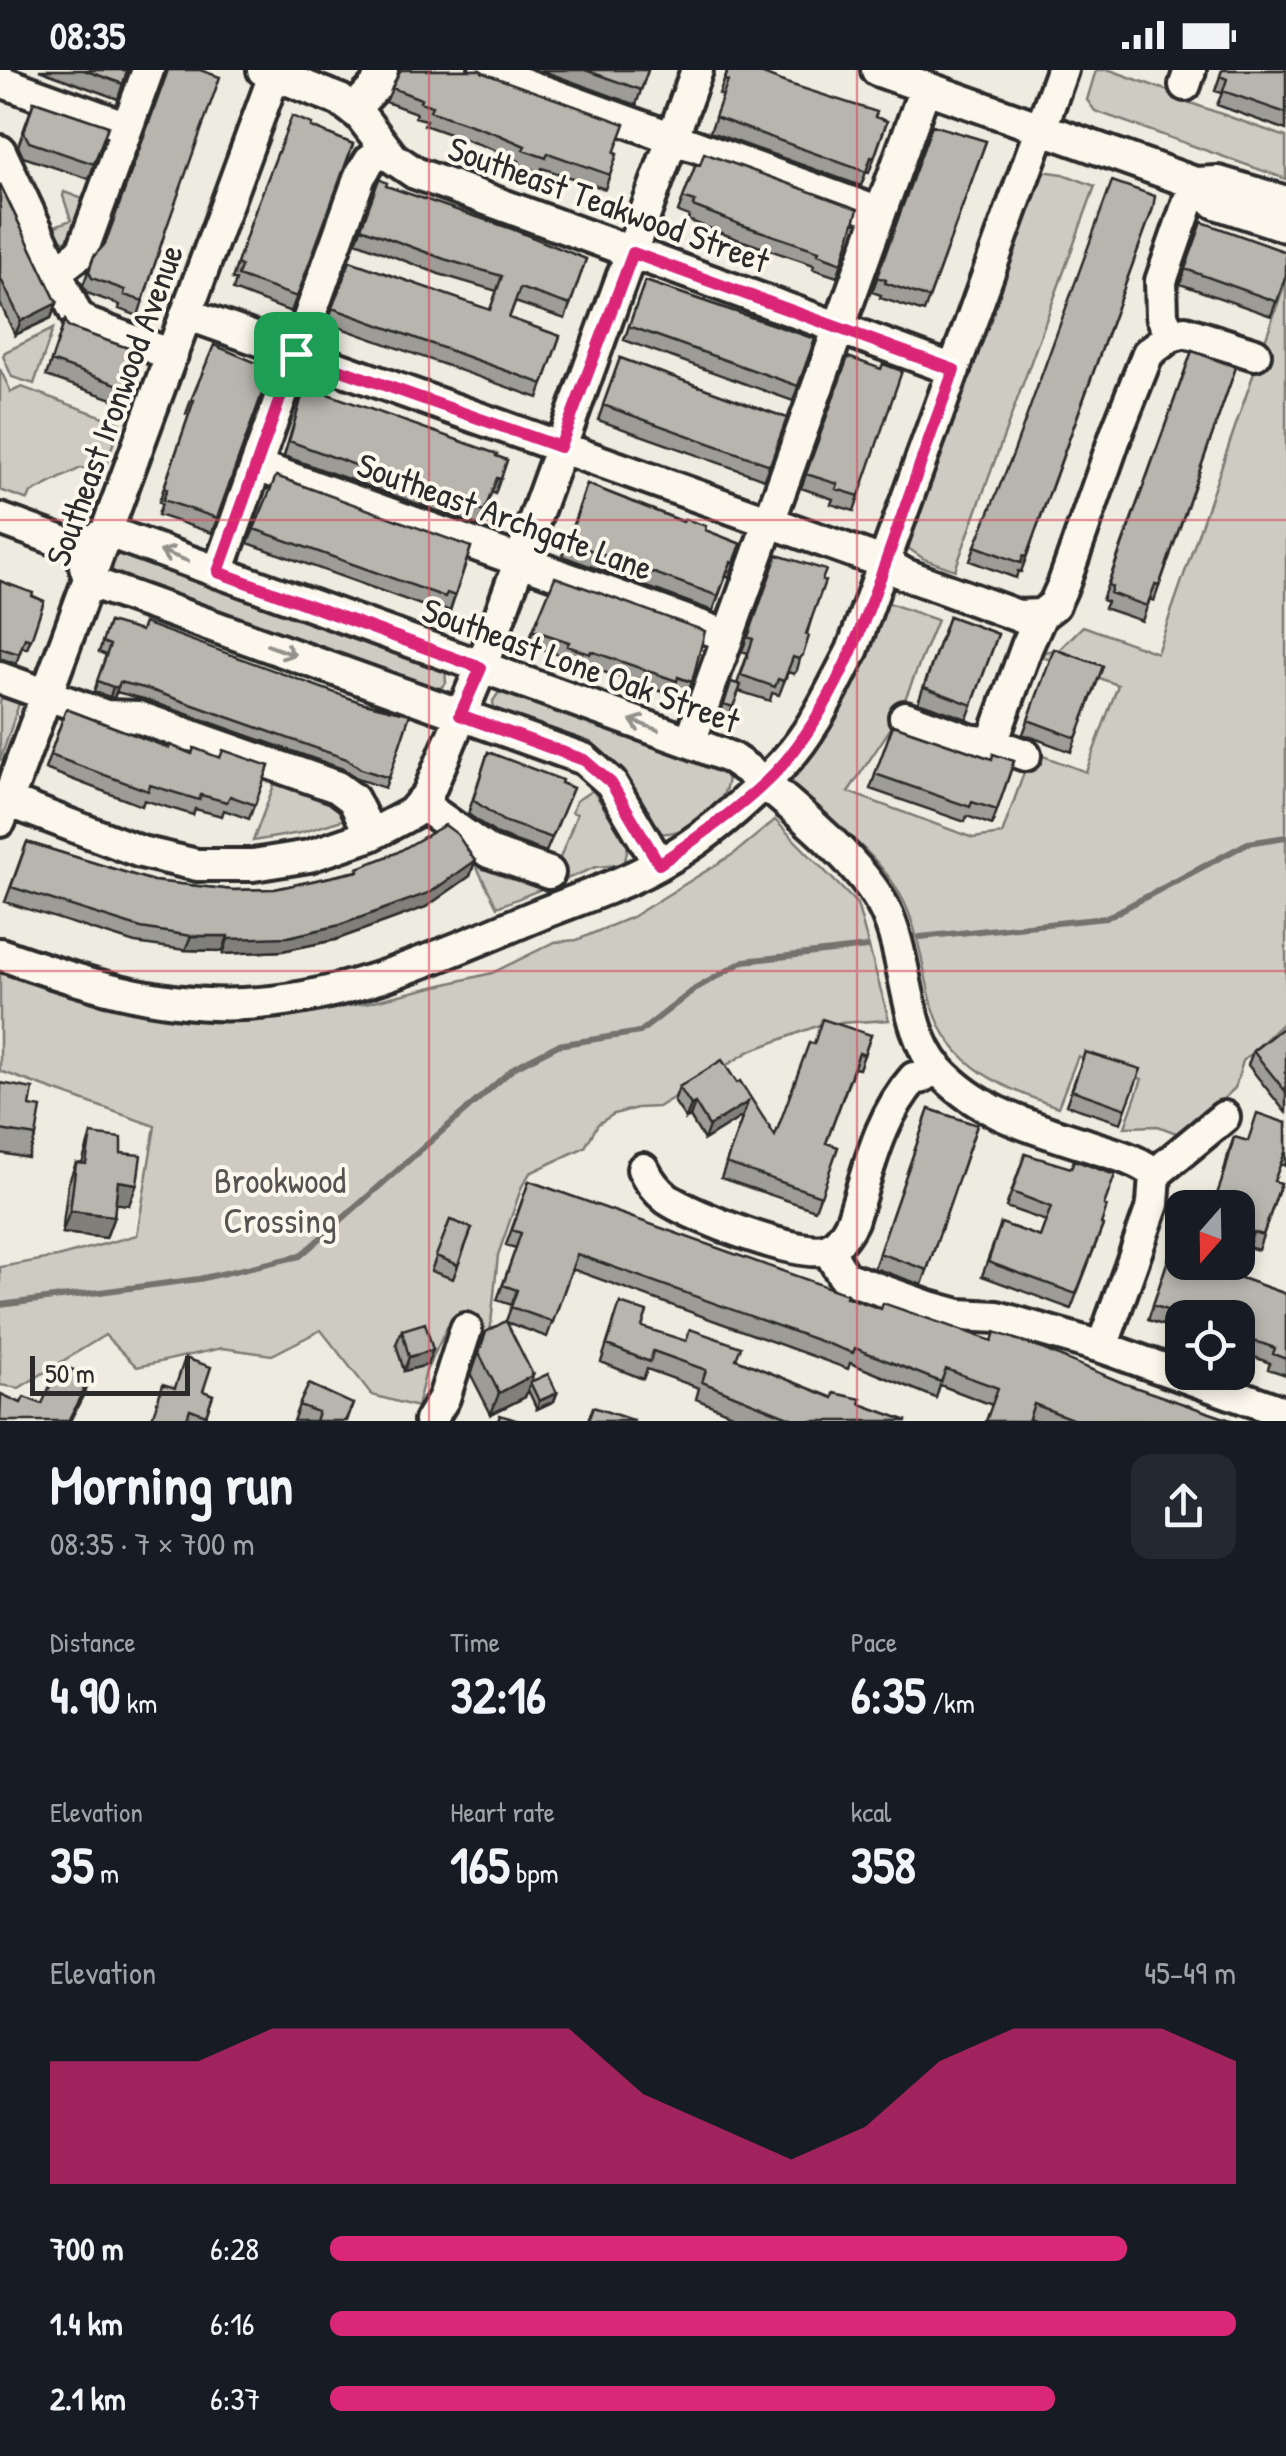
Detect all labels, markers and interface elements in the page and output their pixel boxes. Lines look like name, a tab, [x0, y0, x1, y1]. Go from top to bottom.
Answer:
text: 08:35	[50, 9, 125, 61]
street label: Southeast Teakwood Street	[442, 124, 777, 284]
street label: Southeast Ironwood Avenue	[34, 238, 194, 572]
pin	[254, 312, 339, 397]
icon: arrive	[269, 327, 324, 382]
street label: Southeast Archgate Lane	[351, 441, 659, 591]
one-way arrow	[159, 546, 190, 564]
street label: Southeast Lone Oak Street	[416, 586, 747, 745]
one-way arrow	[264, 642, 295, 660]
one-way arrow	[629, 715, 661, 733]
park label: Brookwood Crossing	[214, 1157, 346, 1244]
north arrow	[1165, 1190, 1255, 1280]
map controls	[1165, 1190, 1255, 1390]
button: locate	[1165, 1300, 1255, 1390]
scale bar	[30, 1351, 190, 1396]
text: 50 m	[45, 1354, 95, 1392]
text: Morning run	[50, 1447, 293, 1521]
button: share	[1131, 1454, 1236, 1559]
text: 08:35 · 7 × 700 m	[50, 1522, 254, 1565]
text: Distance	[50, 1623, 136, 1661]
text: Time	[450, 1623, 500, 1661]
text: Pace	[851, 1623, 897, 1661]
text: 4.90	[50, 1661, 120, 1729]
text: 32:16	[450, 1661, 546, 1729]
text: 6:35	[851, 1661, 926, 1729]
text: km	[120, 1684, 157, 1722]
text: /km	[926, 1684, 975, 1722]
text: Elevation	[50, 1793, 143, 1831]
text: Heart rate	[450, 1793, 555, 1831]
text: kcal	[851, 1793, 892, 1831]
text: 35	[50, 1831, 94, 1899]
text: 165	[450, 1831, 510, 1899]
text: 358	[851, 1831, 916, 1899]
text: m	[94, 1854, 119, 1892]
text: bpm	[510, 1854, 559, 1892]
text: Elevation	[50, 1951, 156, 1994]
text: 45–49 m	[1144, 1951, 1236, 1994]
text: 700 m	[50, 2227, 124, 2270]
text: 6:28	[210, 2227, 259, 2270]
text: 1.4 km	[50, 2302, 123, 2345]
text: 6:16	[210, 2302, 255, 2345]
text: 2.1 km	[50, 2377, 126, 2420]
text: 6:37	[210, 2377, 260, 2420]

